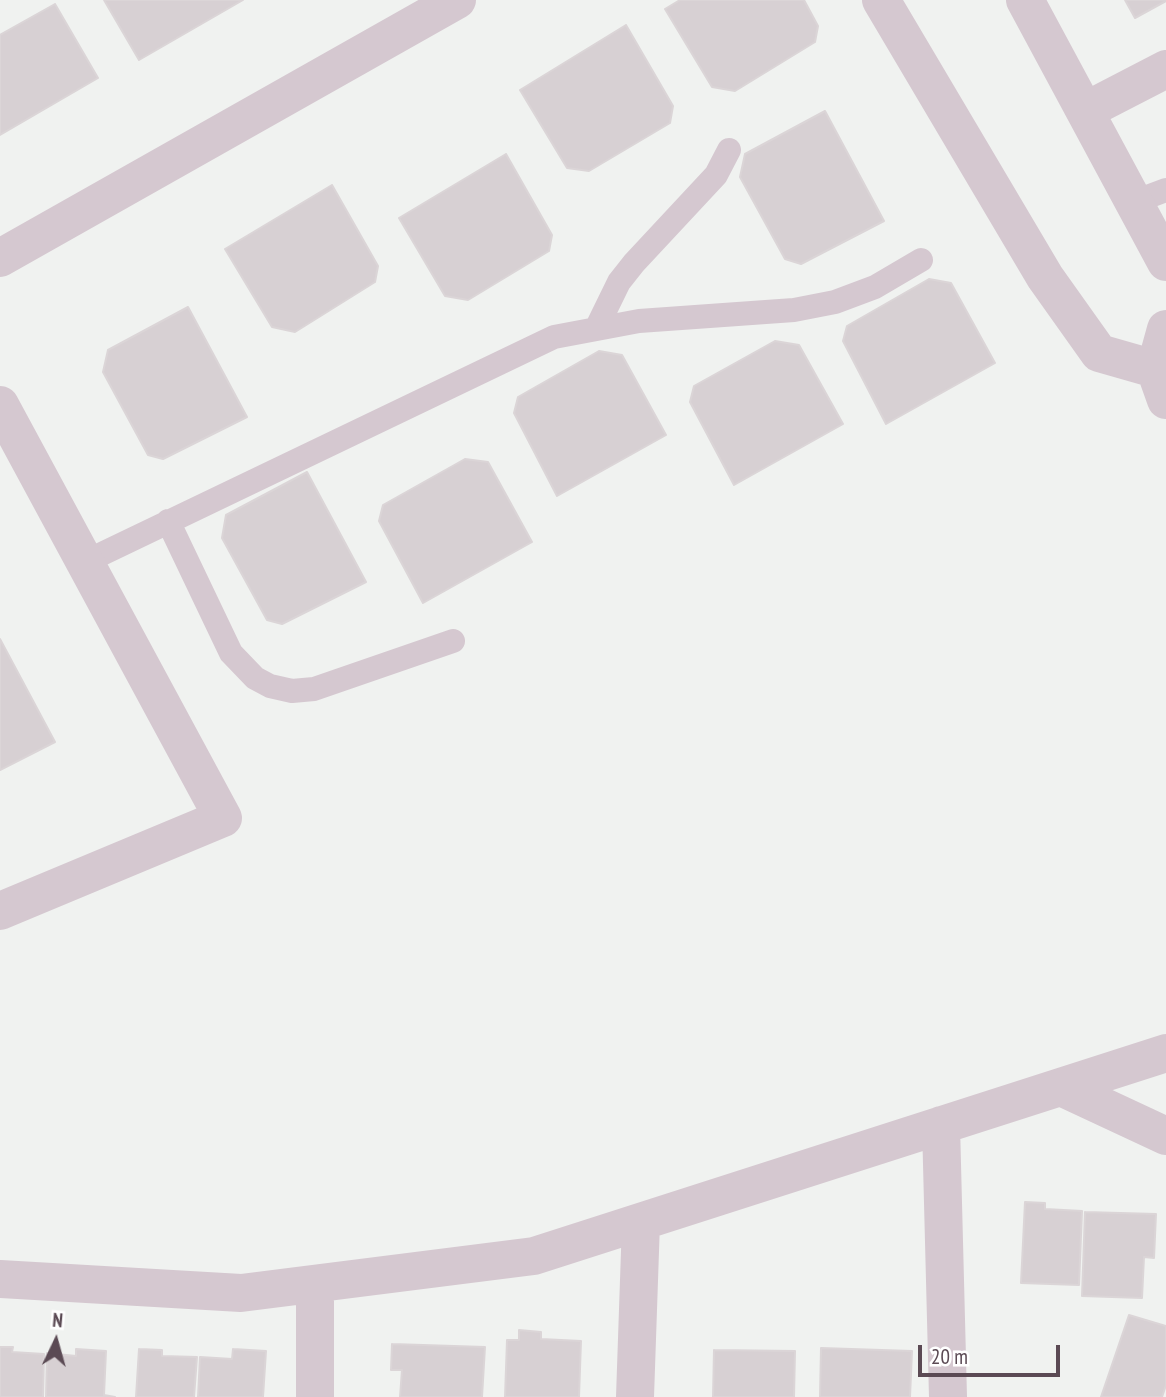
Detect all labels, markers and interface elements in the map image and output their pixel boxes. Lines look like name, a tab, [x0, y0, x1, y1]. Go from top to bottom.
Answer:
north arrow	[21, 1306, 91, 1376]
text: N	[52, 1308, 64, 1332]
scale bar	[921, 1330, 1063, 1374]
text: 20 m	[931, 1343, 968, 1370]

